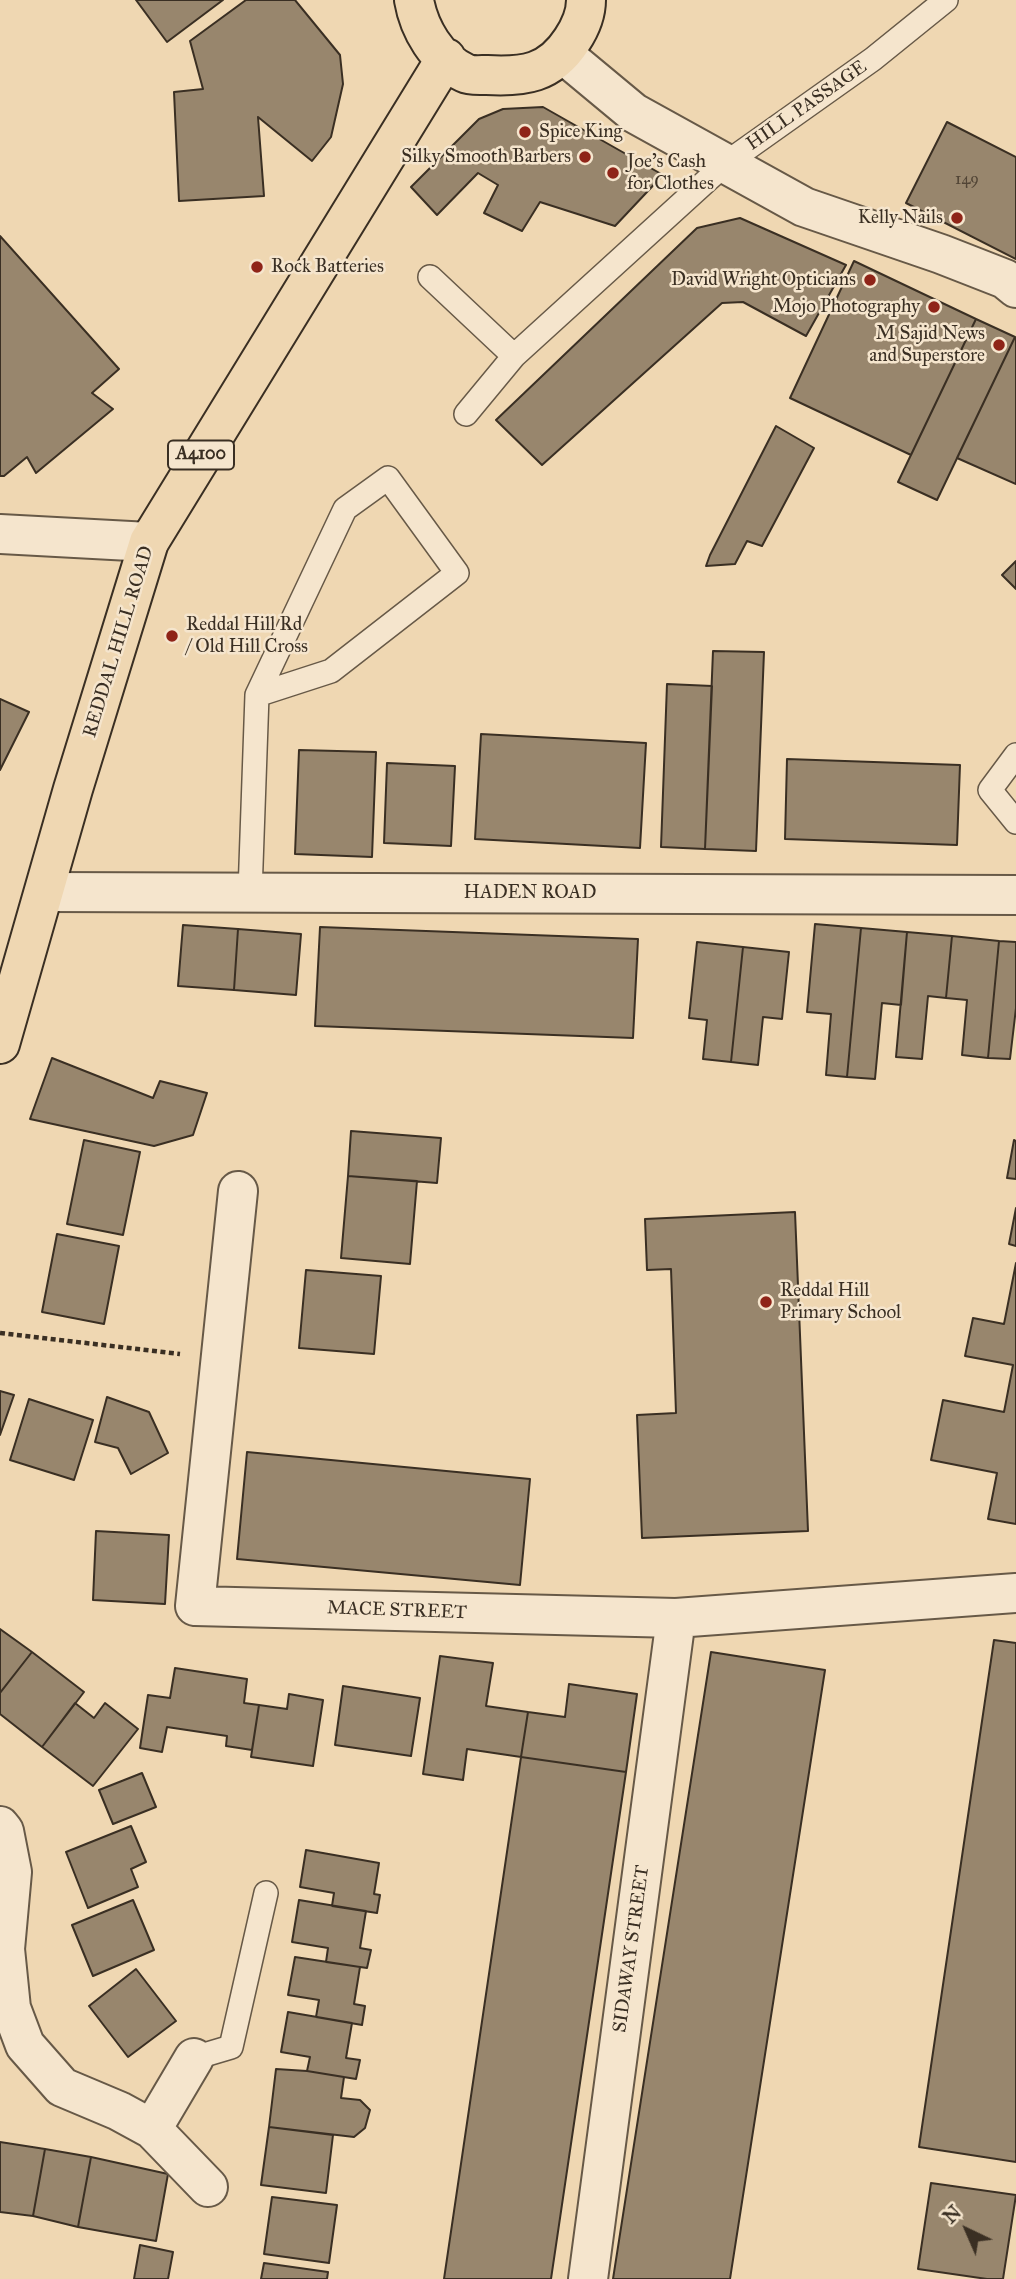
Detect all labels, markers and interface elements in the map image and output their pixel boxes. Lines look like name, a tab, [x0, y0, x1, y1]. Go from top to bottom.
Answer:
street label: HILL PASSAGE	[742, 56, 872, 156]
place label: Spice King	[539, 121, 622, 143]
marker: Spice King	[517, 124, 533, 140]
place label: Silky Smooth Barbers	[401, 146, 571, 168]
marker: Silky Smooth Barbers	[577, 149, 593, 165]
place label: Joe's Cash for Clothes	[627, 151, 714, 195]
marker: Joe's Cash for Clothes	[605, 165, 621, 181]
house number: 149	[955, 170, 979, 190]
place label: Kelly Nails	[858, 207, 943, 229]
marker: Kelly Nails	[949, 210, 965, 226]
place label: Rock Batteries	[271, 256, 384, 278]
marker: Rock Batteries	[249, 259, 265, 275]
place label: David Wright Opticians	[671, 269, 856, 291]
marker: David Wright Opticians	[862, 272, 878, 288]
place label: Mojo Photography	[772, 296, 920, 318]
marker: Mojo Photography	[926, 299, 942, 315]
place label: M Sajid News and Superstore	[869, 323, 985, 367]
marker: M Sajid News and Superstore	[991, 337, 1007, 353]
road number: A4100	[168, 440, 234, 470]
street label: REDDAL HILL ROAD	[79, 543, 159, 741]
place label: Reddal Hill Rd / Old Hill Cross	[186, 614, 308, 658]
marker: Reddal Hill Rd / Old Hill Cross	[164, 628, 180, 644]
street label: HADEN ROAD	[464, 882, 596, 904]
place label: Reddal Hill Primary School	[780, 1280, 901, 1324]
marker: Reddal Hill Primary School	[758, 1294, 774, 1310]
street label: MACE STREET	[327, 1597, 467, 1625]
street label: SIDAWAY STREET	[609, 1864, 655, 2034]
north arrow	[932, 2195, 1002, 2265]
text: N	[938, 2201, 966, 2228]

